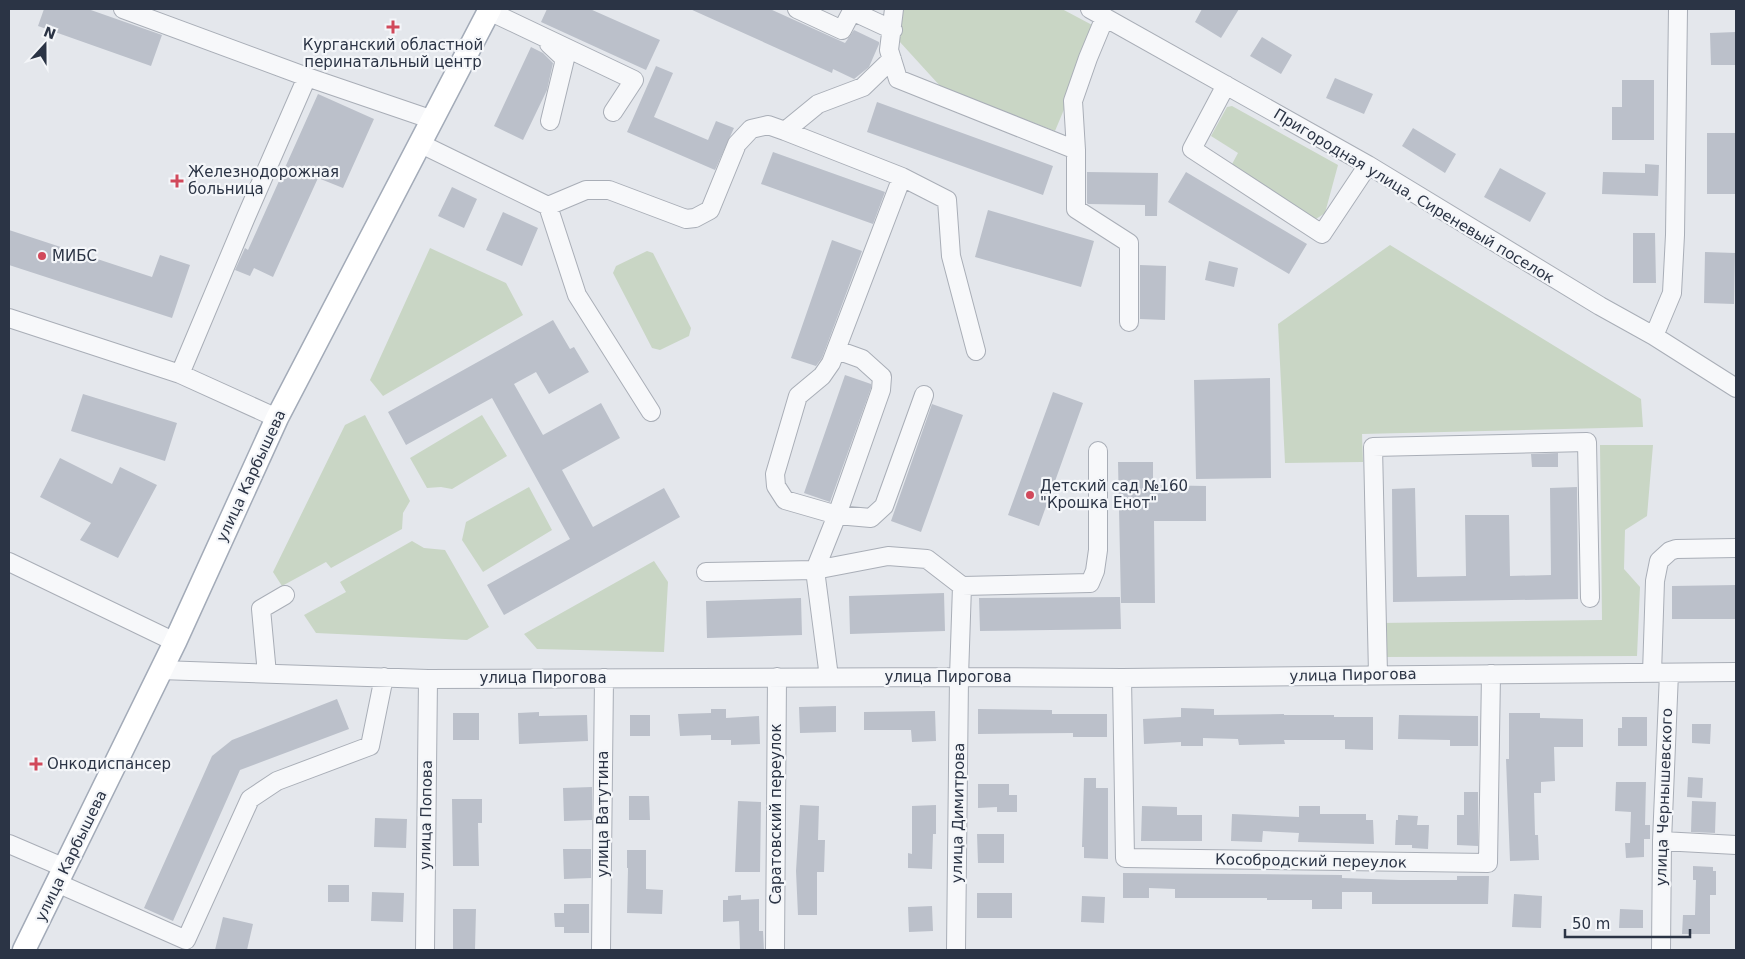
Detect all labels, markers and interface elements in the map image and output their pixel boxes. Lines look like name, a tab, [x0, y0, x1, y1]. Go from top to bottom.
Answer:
north arrow	[20, 20, 70, 70]
marker: Курганский областной перинатальный центр	[386, 20, 400, 34]
text: N	[41, 23, 58, 42]
place label: Курганский областной перинатальный центр	[303, 36, 483, 71]
street label: Пригородная улица, Сиреневый поселок	[1270, 105, 1558, 287]
place label: Железнодорожная больница	[188, 163, 339, 198]
marker: Железнодорожная больница	[170, 174, 184, 188]
place label: МИБС	[52, 247, 97, 265]
marker: МИБС	[36, 250, 48, 262]
street label: улица Карбышева	[212, 407, 290, 545]
place label: Детский сад №160 "Крошка Енот"	[1040, 477, 1188, 512]
marker: Детский сад №160 "Крошка Енот"	[1024, 489, 1036, 501]
street label: улица Пирогова	[1289, 665, 1417, 685]
street label: улица Пирогова	[884, 668, 1012, 686]
street label: улица Пирогова	[479, 669, 607, 687]
street label: улица Чернышевского	[1652, 708, 1676, 886]
street label: Саратовский переулок	[767, 723, 785, 905]
street label: улица Димитрова	[948, 743, 968, 883]
street label: улица Ватутина	[594, 751, 612, 877]
place label: Онкодиспансер	[47, 755, 171, 773]
marker: Онкодиспансер	[29, 757, 43, 771]
street label: улица Попова	[416, 760, 436, 870]
street label: улица Карбышева	[31, 787, 111, 925]
street label: Кособродский переулок	[1215, 850, 1407, 872]
scale bar	[1565, 906, 1690, 938]
text: 50 m	[1572, 915, 1610, 933]

